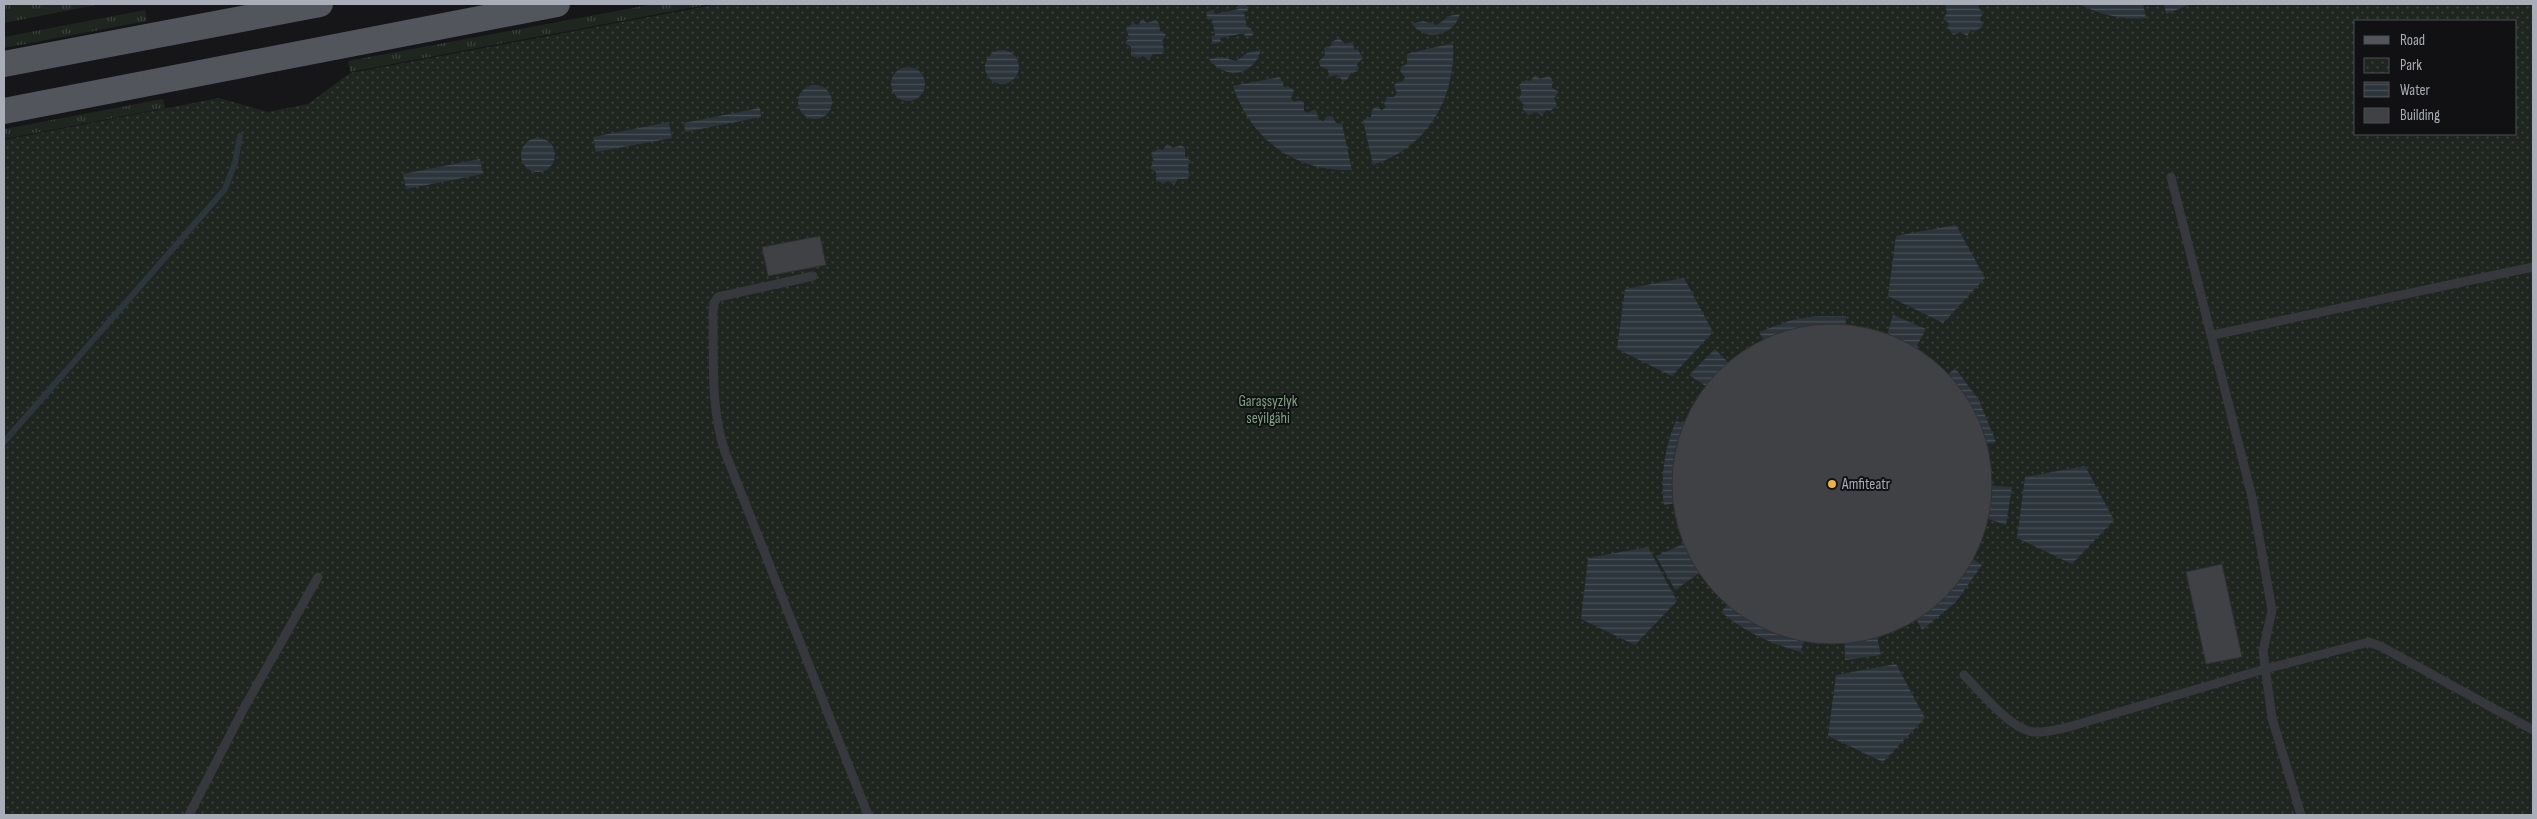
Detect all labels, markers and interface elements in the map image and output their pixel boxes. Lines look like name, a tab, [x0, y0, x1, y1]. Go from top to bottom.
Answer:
legend	[2354, 20, 2517, 135]
text: Road	[2400, 31, 2425, 50]
text: Park	[2400, 56, 2422, 75]
text: Water	[2400, 81, 2431, 100]
text: Building	[2400, 106, 2440, 125]
park label: Garaşsyzlyk seýilgähi	[1238, 392, 1298, 428]
place label: Amfiteatr	[1841, 475, 1891, 494]
marker: Amfiteatr	[1826, 478, 1838, 490]

